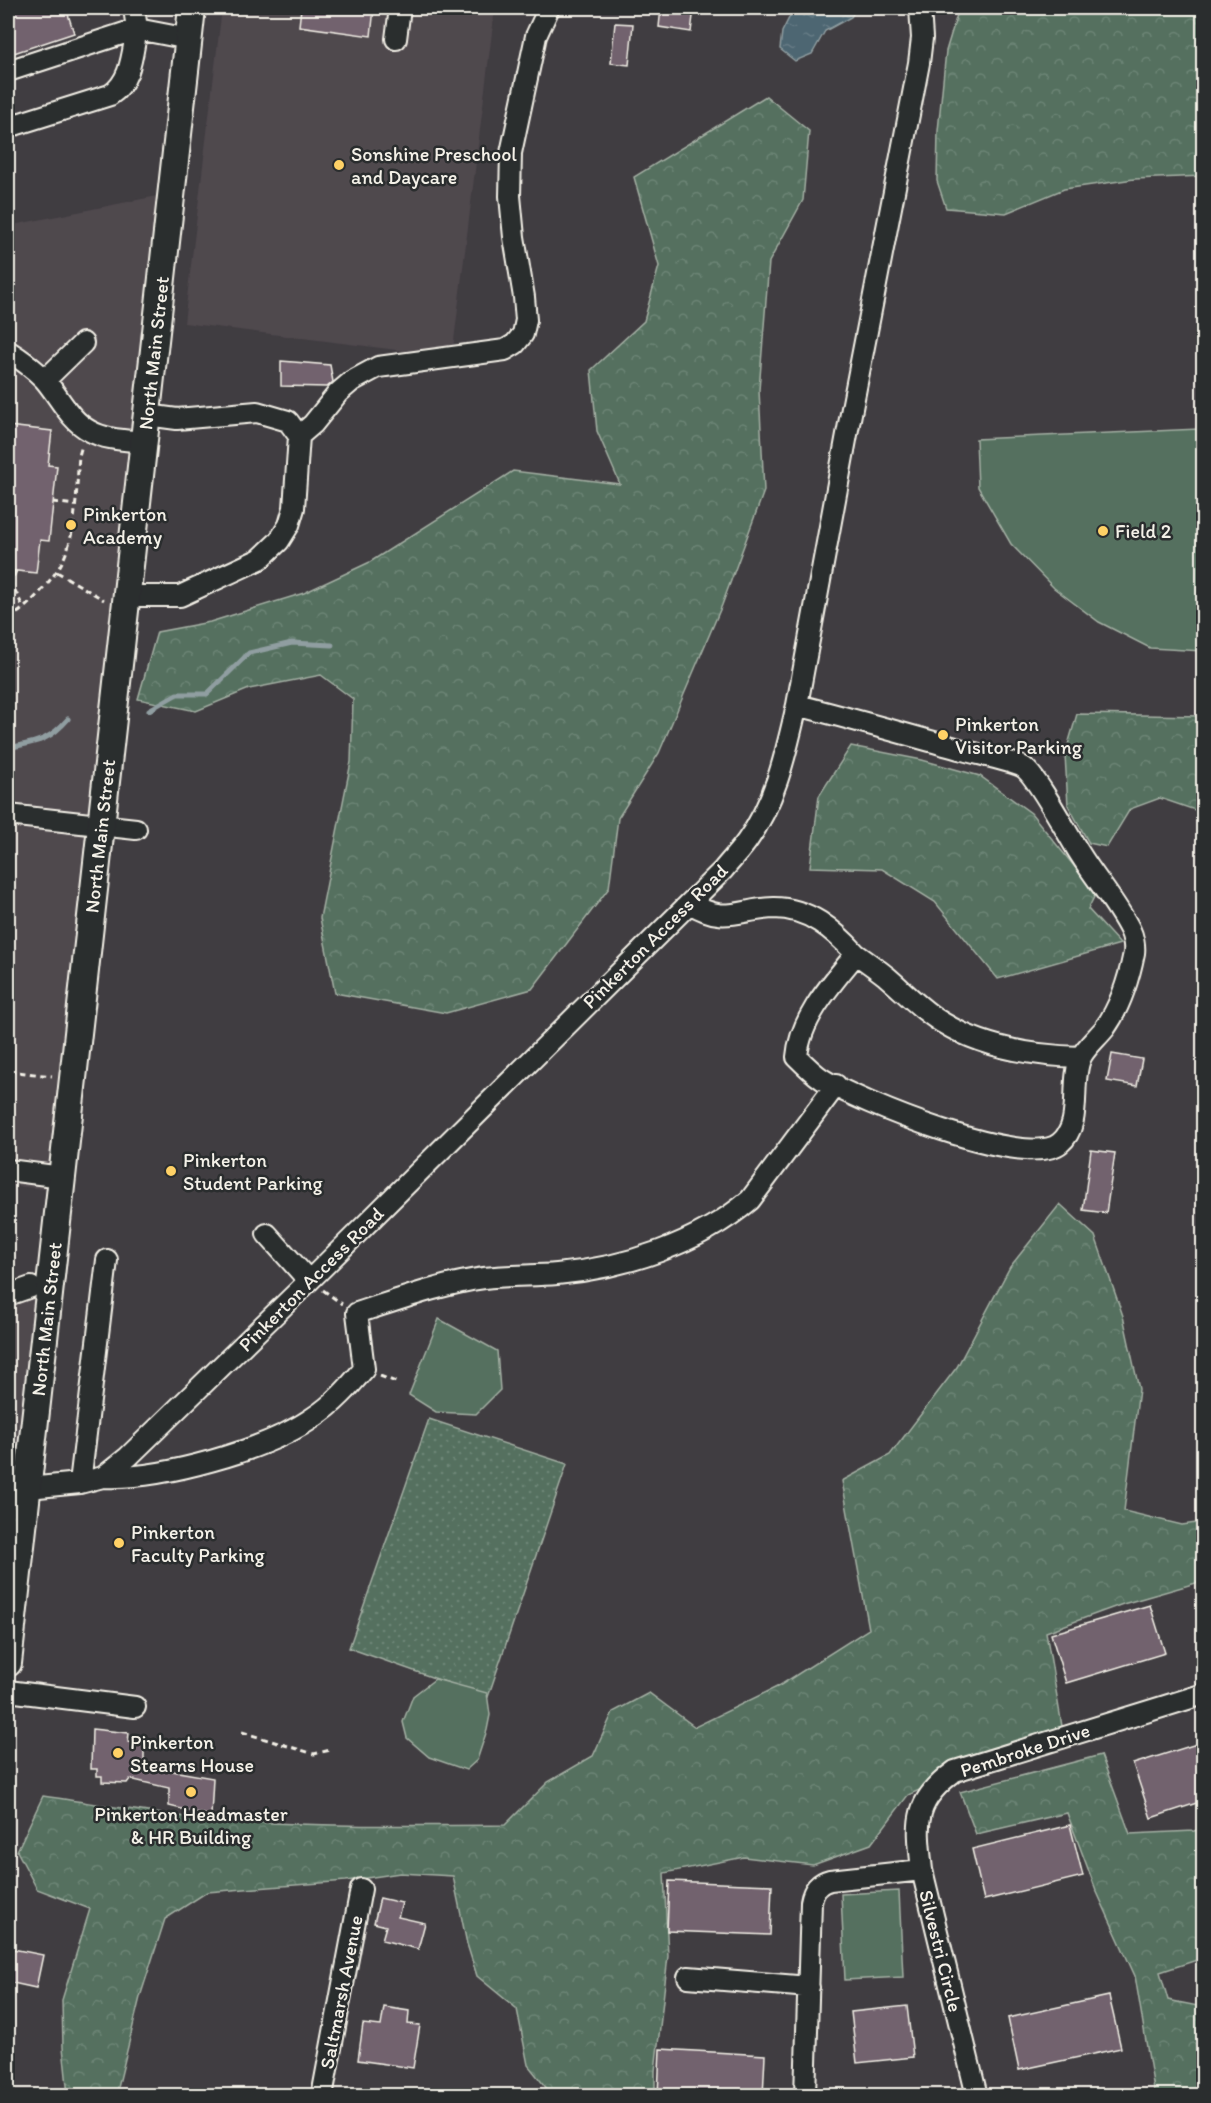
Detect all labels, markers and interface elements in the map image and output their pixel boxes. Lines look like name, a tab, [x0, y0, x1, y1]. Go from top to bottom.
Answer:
place label: Sonshine Preschool and Daycare	[351, 142, 517, 189]
marker: Sonshine Preschool and Daycare	[332, 158, 346, 172]
street label: North Main Street	[133, 275, 174, 431]
place label: Pinkerton Academy	[83, 502, 167, 549]
marker: Pinkerton Academy	[64, 518, 78, 532]
place label: Field 2	[1115, 519, 1172, 543]
marker: Field 2	[1096, 524, 1110, 538]
place label: Pinkerton Visitor Parking	[955, 712, 1083, 759]
marker: Pinkerton Visitor Parking	[936, 728, 950, 742]
street label: North Main Street	[79, 758, 120, 914]
street label: Pinkerton Access Road	[577, 858, 733, 1014]
place label: Pinkerton Student Parking	[183, 1148, 323, 1195]
marker: Pinkerton Student Parking	[164, 1164, 178, 1178]
street label: Pinkerton Access Road	[233, 1201, 389, 1357]
street label: North Main Street	[26, 1241, 67, 1397]
place label: Pinkerton Faculty Parking	[131, 1520, 265, 1567]
marker: Pinkerton Faculty Parking	[112, 1536, 126, 1550]
street label: Pembroke Drive	[957, 1718, 1093, 1782]
place label: Pinkerton Stearns House	[130, 1730, 254, 1777]
marker: Pinkerton Stearns House	[111, 1746, 125, 1760]
marker: Pinkerton Headmaster & HR Building	[184, 1785, 198, 1799]
place label: Pinkerton Headmaster & HR Building	[94, 1802, 288, 1849]
street label: Silvestri Circle	[914, 1888, 968, 2014]
street label: Saltmarsh Avenue	[314, 1913, 368, 2071]

